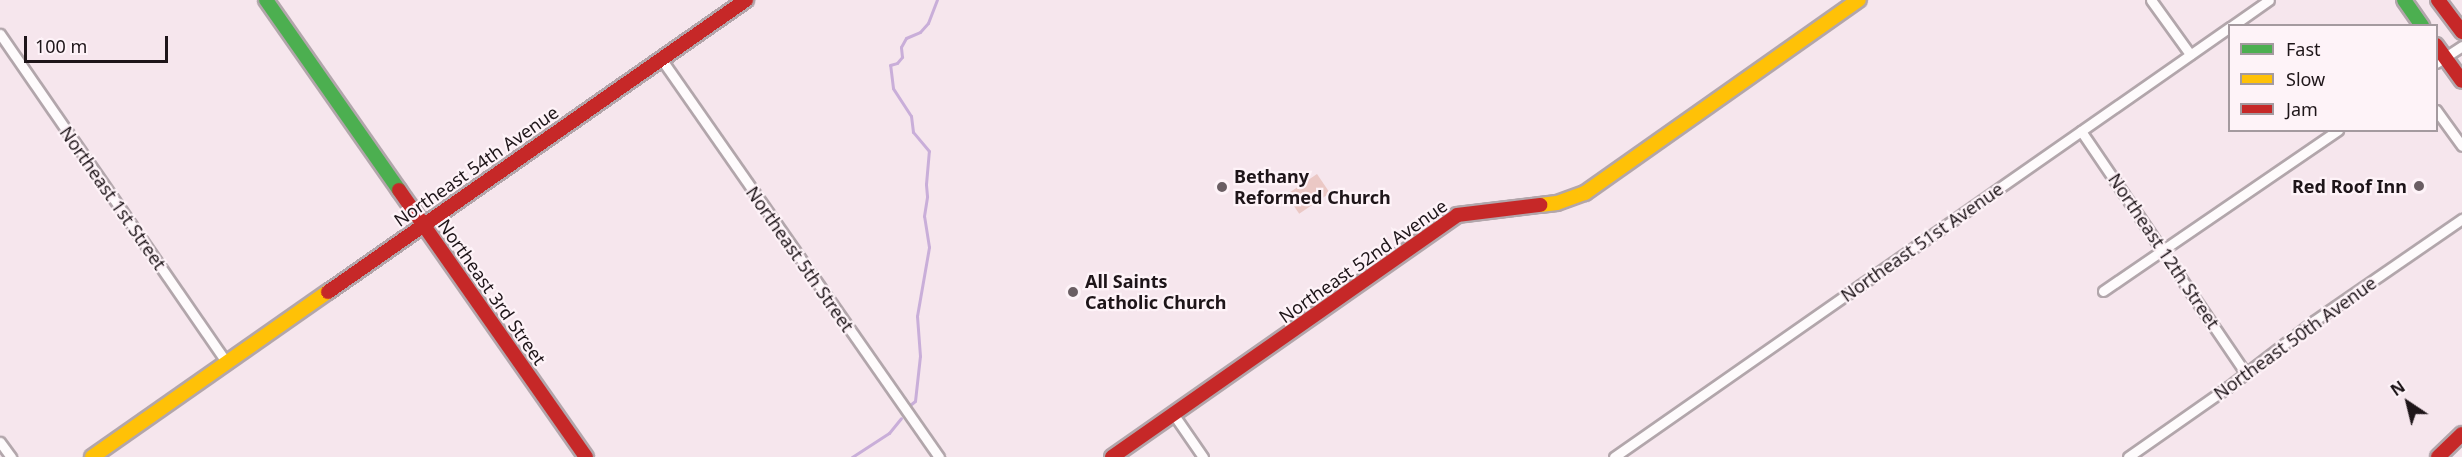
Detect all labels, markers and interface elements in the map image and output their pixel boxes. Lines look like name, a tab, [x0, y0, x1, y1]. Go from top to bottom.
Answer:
scale bar	[27, 24, 171, 62]
legend	[2228, 24, 2438, 132]
text: 100 m	[35, 34, 87, 58]
text: Fast	[2286, 37, 2321, 61]
text: Slow	[2286, 67, 2325, 91]
text: Jam	[2286, 97, 2318, 121]
street label: Northeast 54th Avenue	[390, 101, 562, 231]
street label: Northeast 1st Street	[55, 122, 171, 274]
place label: Bethany Reformed Church	[1234, 166, 1391, 208]
street label: Northeast 12th Street	[2104, 169, 2224, 333]
place label: Red Roof Inn	[2292, 175, 2407, 197]
street label: Northeast 51st Avenue	[1837, 178, 2007, 306]
marker: Red Roof Inn	[2412, 179, 2426, 193]
marker: Bethany Reformed Church	[1215, 180, 1229, 194]
street label: Northeast 5th Street	[742, 182, 858, 336]
street label: Northeast 52nd Avenue	[1275, 195, 1451, 327]
street label: Northeast 3rd Street	[434, 215, 550, 369]
place label: All Saints Catholic Church	[1085, 271, 1226, 314]
street label: Northeast 50th Avenue	[2209, 272, 2381, 404]
marker: All Saints Catholic Church	[1066, 285, 1080, 299]
north arrow	[2378, 373, 2438, 433]
text: N	[2386, 376, 2409, 401]

